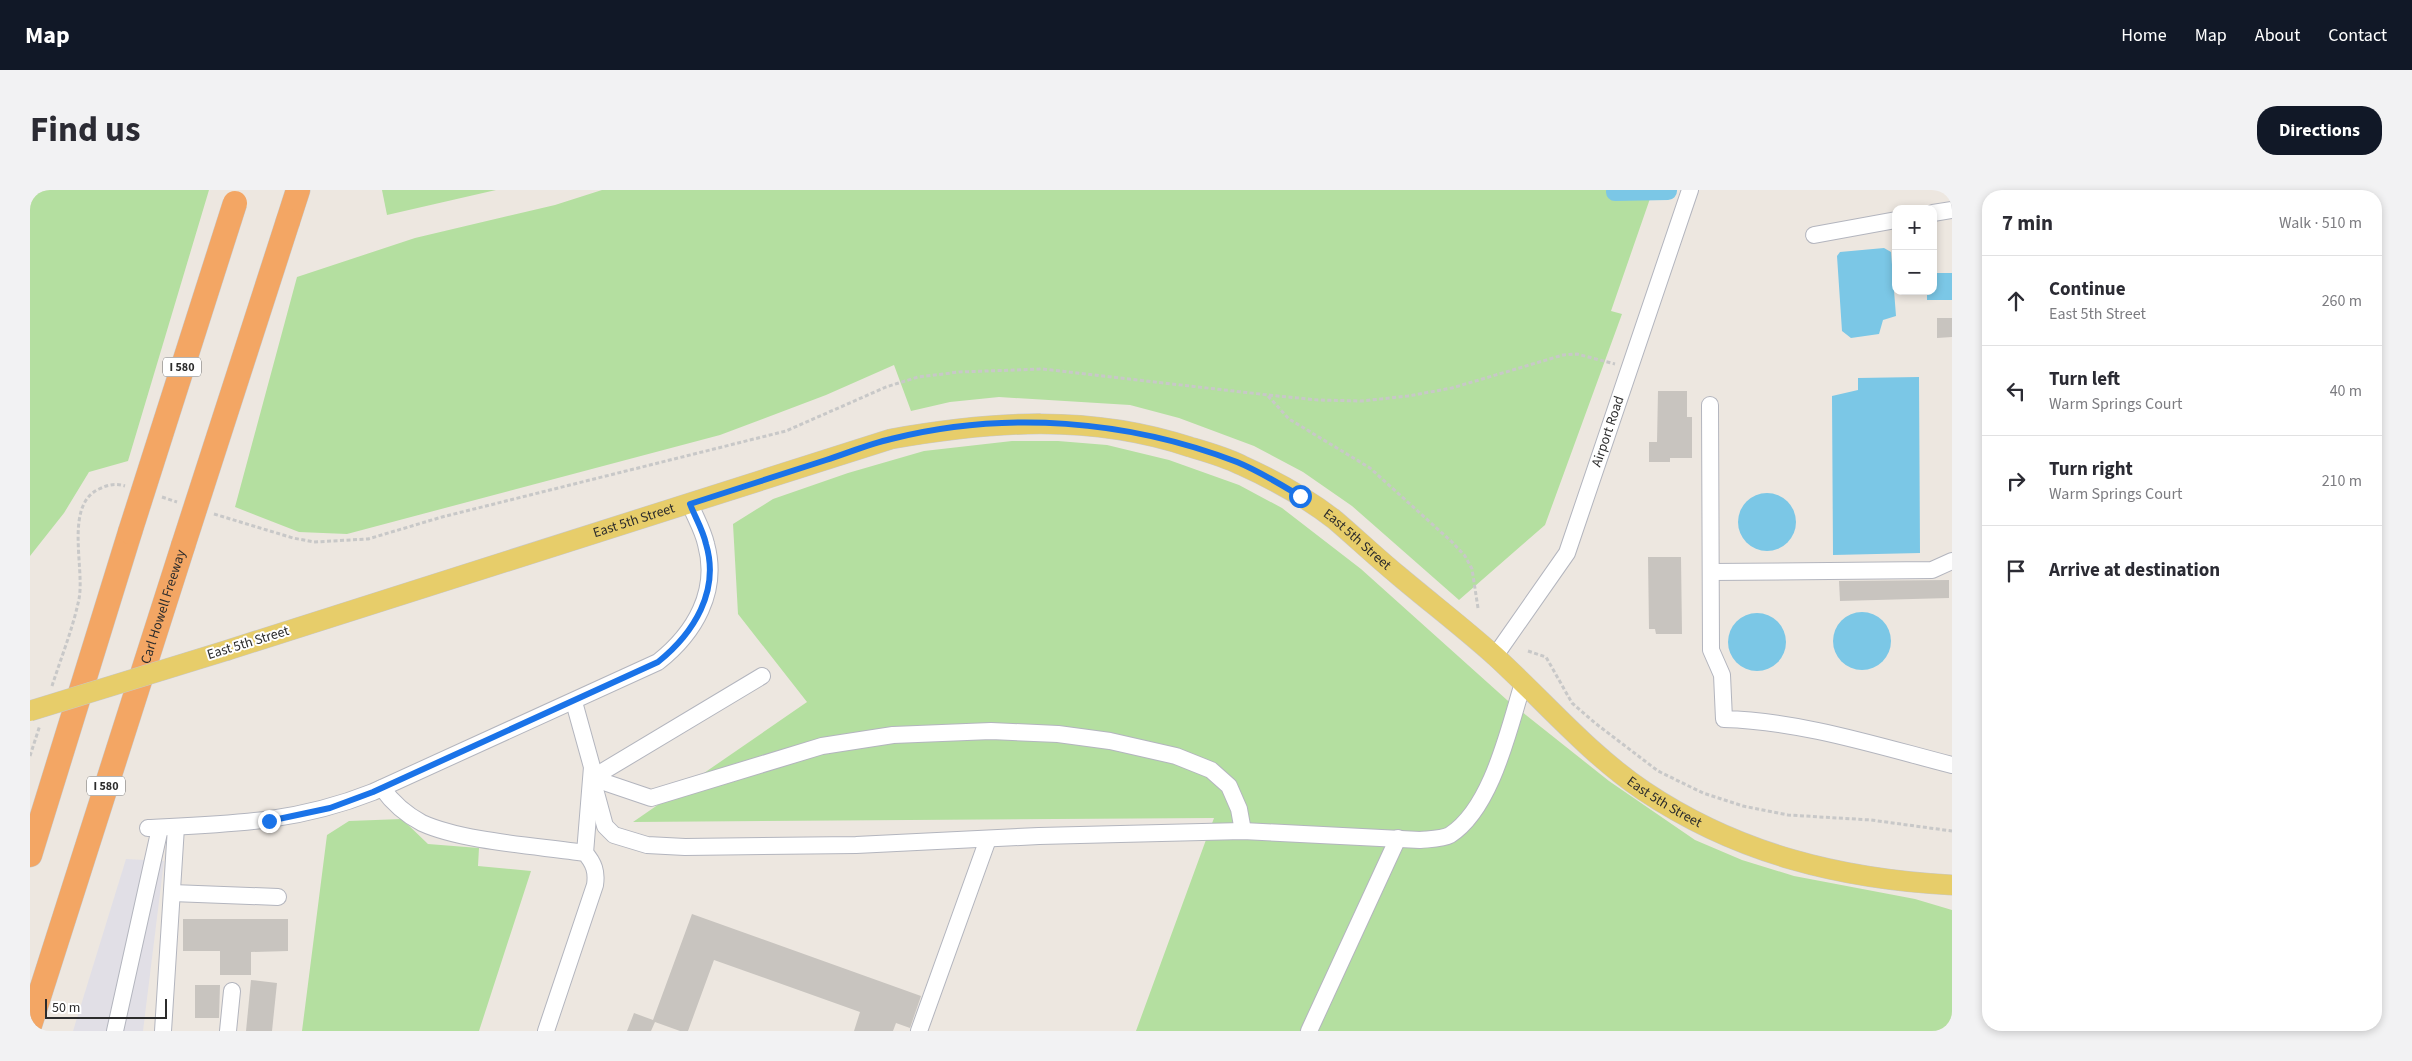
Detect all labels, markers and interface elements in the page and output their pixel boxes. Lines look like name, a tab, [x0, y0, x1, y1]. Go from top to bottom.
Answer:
text: Map	[25, 18, 70, 53]
text: Home	[2121, 23, 2167, 48]
text: Map	[2195, 23, 2227, 48]
text: About	[2255, 23, 2300, 48]
text: Contact	[2328, 23, 2387, 48]
text: Find us	[30, 105, 140, 155]
button: Directions	[2257, 106, 2382, 155]
map controls	[1892, 205, 1937, 295]
button: +	[1892, 205, 1937, 250]
text: 7 min	[2002, 208, 2053, 238]
text: Walk · 510 m	[2279, 212, 2362, 234]
button: −	[1892, 250, 1937, 295]
text: Continue	[2049, 276, 2126, 303]
icon: ahead	[2002, 287, 2030, 315]
text: 260 m	[2322, 290, 2362, 312]
text: East 5th Street	[2049, 303, 2146, 325]
road number: I 580	[163, 358, 201, 376]
text: Turn left	[2049, 366, 2120, 393]
icon: left	[2002, 377, 2030, 405]
text: 40 m	[2330, 380, 2362, 402]
street label: Airport Road	[1587, 393, 1629, 470]
text: Warm Springs Court	[2049, 393, 2183, 415]
text: Turn right	[2049, 456, 2133, 483]
icon: right	[2002, 467, 2030, 495]
text: 210 m	[2322, 470, 2362, 492]
text: Warm Springs Court	[2049, 483, 2183, 505]
route start	[1289, 485, 1312, 508]
street label: East 5th Street	[590, 498, 678, 543]
street label: East 5th Street	[1319, 504, 1396, 575]
street label: Carl Howell Freeway	[136, 547, 191, 666]
icon: arrive	[2002, 557, 2030, 585]
text: Arrive at destination	[2049, 557, 2220, 584]
street label: East 5th Street	[205, 621, 292, 665]
street label: East 5th Street	[1622, 772, 1705, 833]
road number: I 580	[87, 776, 125, 796]
route end	[258, 810, 281, 833]
scale bar	[45, 996, 168, 1019]
text: 50 m	[52, 998, 80, 1018]

